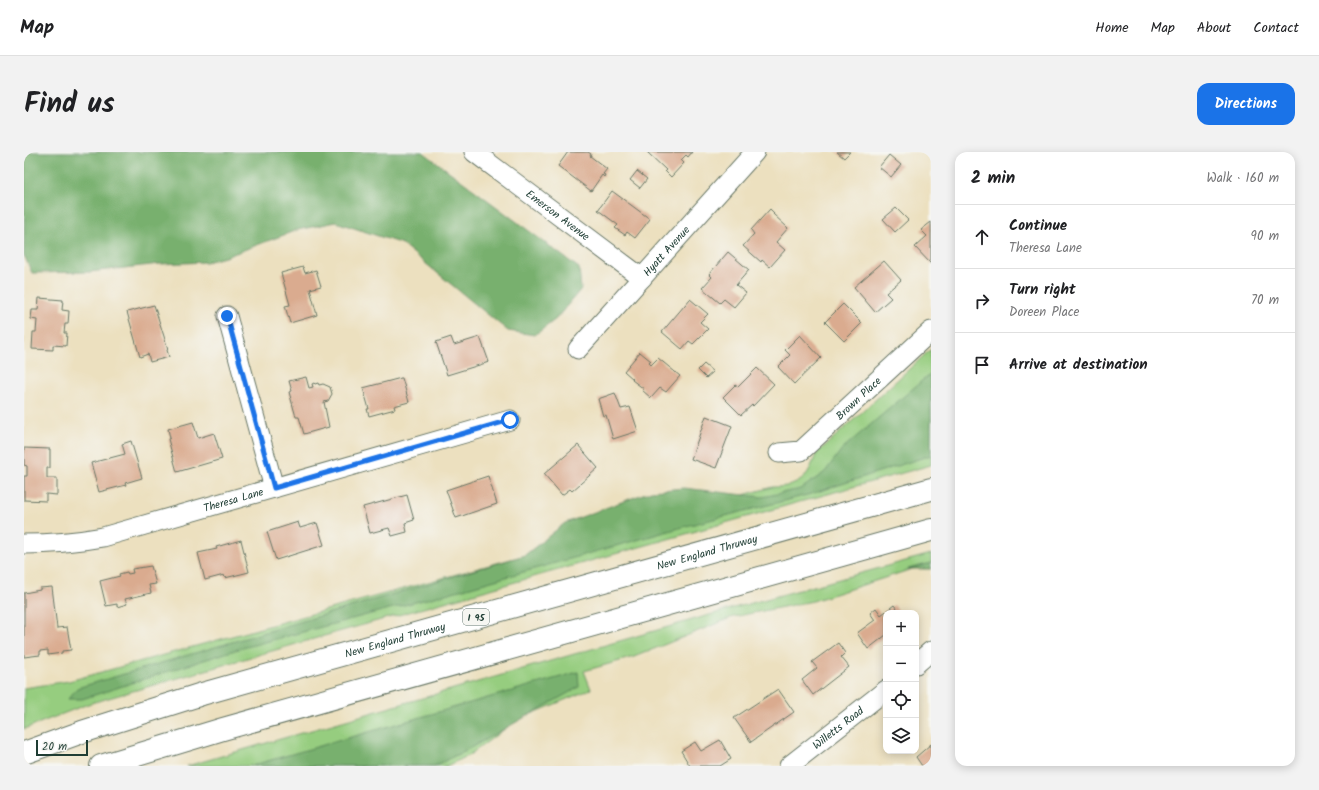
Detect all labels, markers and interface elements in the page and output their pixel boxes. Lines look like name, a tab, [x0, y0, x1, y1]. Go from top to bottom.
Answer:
text: Map	[20, 13, 54, 43]
text: Home	[1095, 17, 1129, 39]
text: Map	[1151, 17, 1175, 39]
text: About	[1197, 17, 1231, 39]
text: Contact	[1253, 17, 1299, 39]
text: Find us	[24, 82, 115, 127]
button: Directions	[1197, 83, 1295, 125]
text: 2 min	[971, 165, 1015, 192]
text: Walk · 160 m	[1207, 168, 1279, 189]
street label: Emerson Avenue	[522, 186, 593, 246]
text: Continue	[1009, 214, 1067, 238]
street label: Hyatt Avenue	[639, 222, 695, 281]
icon: ahead	[971, 226, 993, 248]
text: 90 m	[1251, 226, 1279, 247]
text: Theresa Lane	[1009, 238, 1082, 259]
text: Turn right	[1009, 278, 1076, 302]
icon: right	[971, 290, 993, 312]
text: 70 m	[1251, 290, 1279, 311]
text: Doreen Place	[1009, 302, 1079, 323]
route end	[218, 307, 236, 325]
text: Arrive at destination	[1009, 353, 1148, 377]
icon: arrive	[971, 354, 993, 376]
street label: Brown Place	[832, 373, 886, 425]
route start	[501, 411, 519, 429]
street label: Theresa Lane	[201, 483, 266, 518]
street label: New England Thruway	[655, 530, 760, 576]
road number: I 95	[463, 609, 489, 625]
map controls	[883, 610, 919, 754]
button: +	[883, 610, 919, 646]
street label: New England Thruway	[343, 618, 448, 663]
button: −	[883, 646, 919, 682]
button: locate	[883, 682, 919, 718]
street label: Willetts Road	[809, 702, 869, 755]
button: layers	[883, 718, 919, 754]
scale bar	[36, 738, 88, 757]
text: 20 m	[42, 738, 67, 756]

